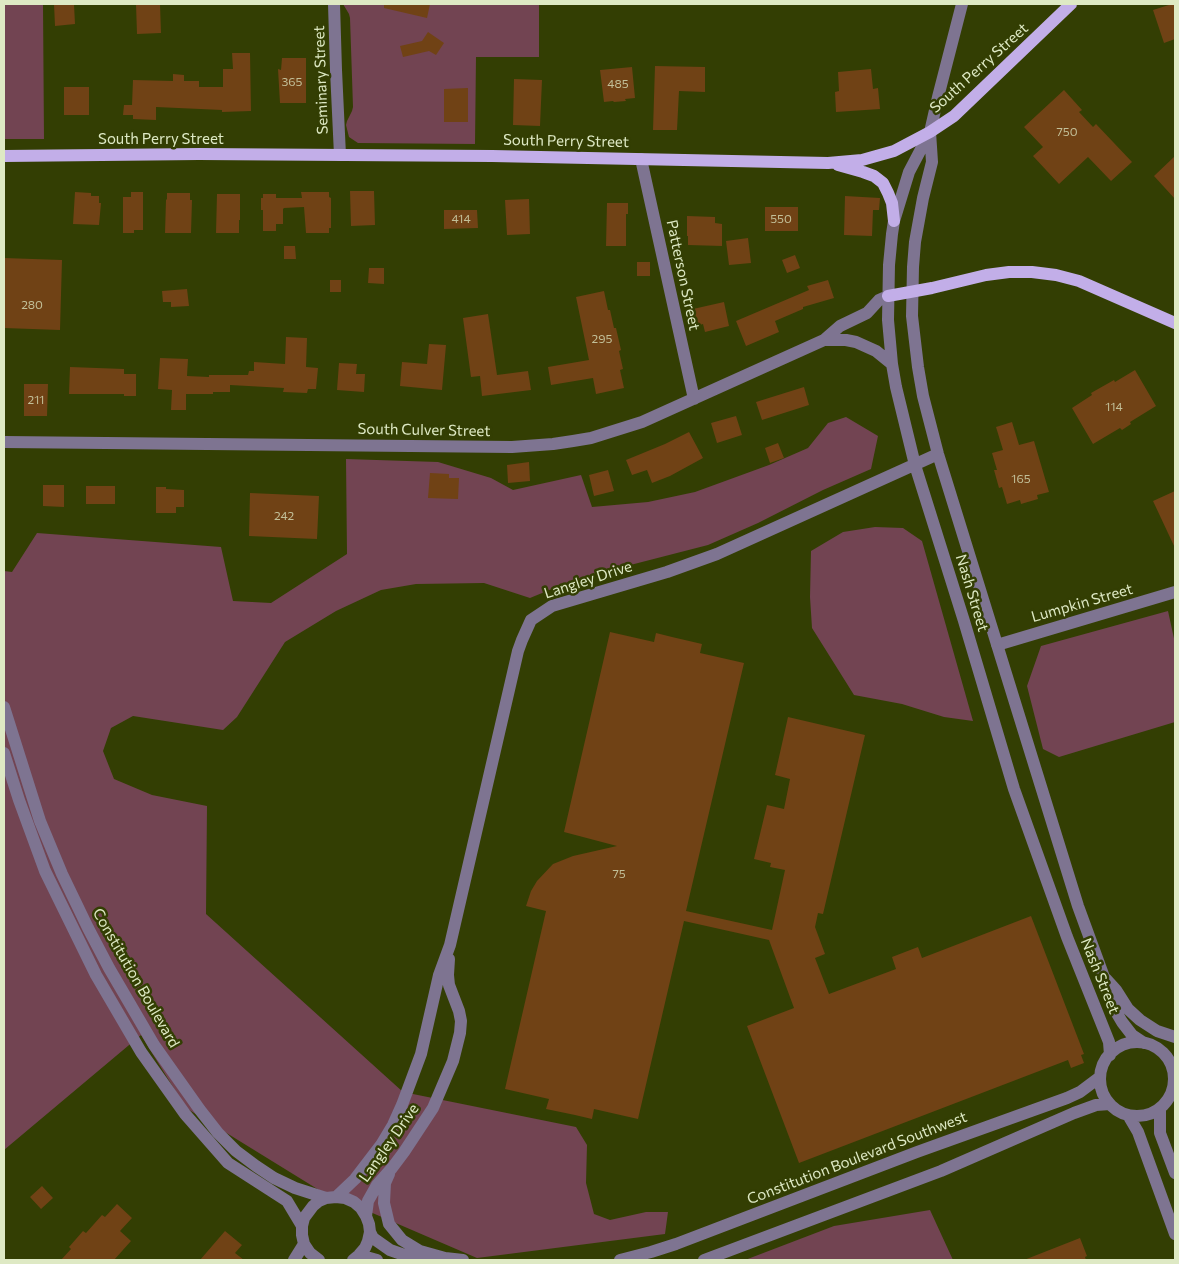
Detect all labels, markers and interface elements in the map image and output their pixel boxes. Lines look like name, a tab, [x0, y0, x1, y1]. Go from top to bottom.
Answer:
street label: South Perry Street	[926, 19, 1032, 117]
street label: Seminary Street	[310, 25, 332, 135]
house number: 365	[281, 75, 303, 89]
house number: 485	[607, 77, 629, 91]
house number: 750	[1056, 125, 1078, 139]
street label: South Perry Street	[98, 130, 224, 148]
street label: South Perry Street	[503, 131, 629, 151]
house number: 414	[451, 212, 471, 226]
house number: 550	[770, 212, 792, 226]
street label: Patterson Street	[662, 218, 704, 332]
house number: 280	[21, 298, 43, 312]
house number: 295	[592, 332, 612, 346]
house number: 211	[28, 393, 44, 407]
house number: 114	[1105, 400, 1123, 414]
street label: South Culver Street	[357, 420, 491, 440]
house number: 165	[1011, 472, 1031, 486]
house number: 242	[274, 509, 294, 523]
street label: Nash Street	[952, 552, 992, 634]
street label: Langley Drive	[542, 557, 634, 603]
street label: Lumpkin Street	[1029, 580, 1135, 626]
house number: 75	[612, 867, 626, 881]
street label: Constitution Boulevard	[89, 905, 183, 1051]
street label: Nash Street	[1077, 936, 1123, 1016]
street label: Langley Drive	[355, 1100, 423, 1186]
street label: Constitution Boulevard Southwest	[745, 1108, 969, 1208]

